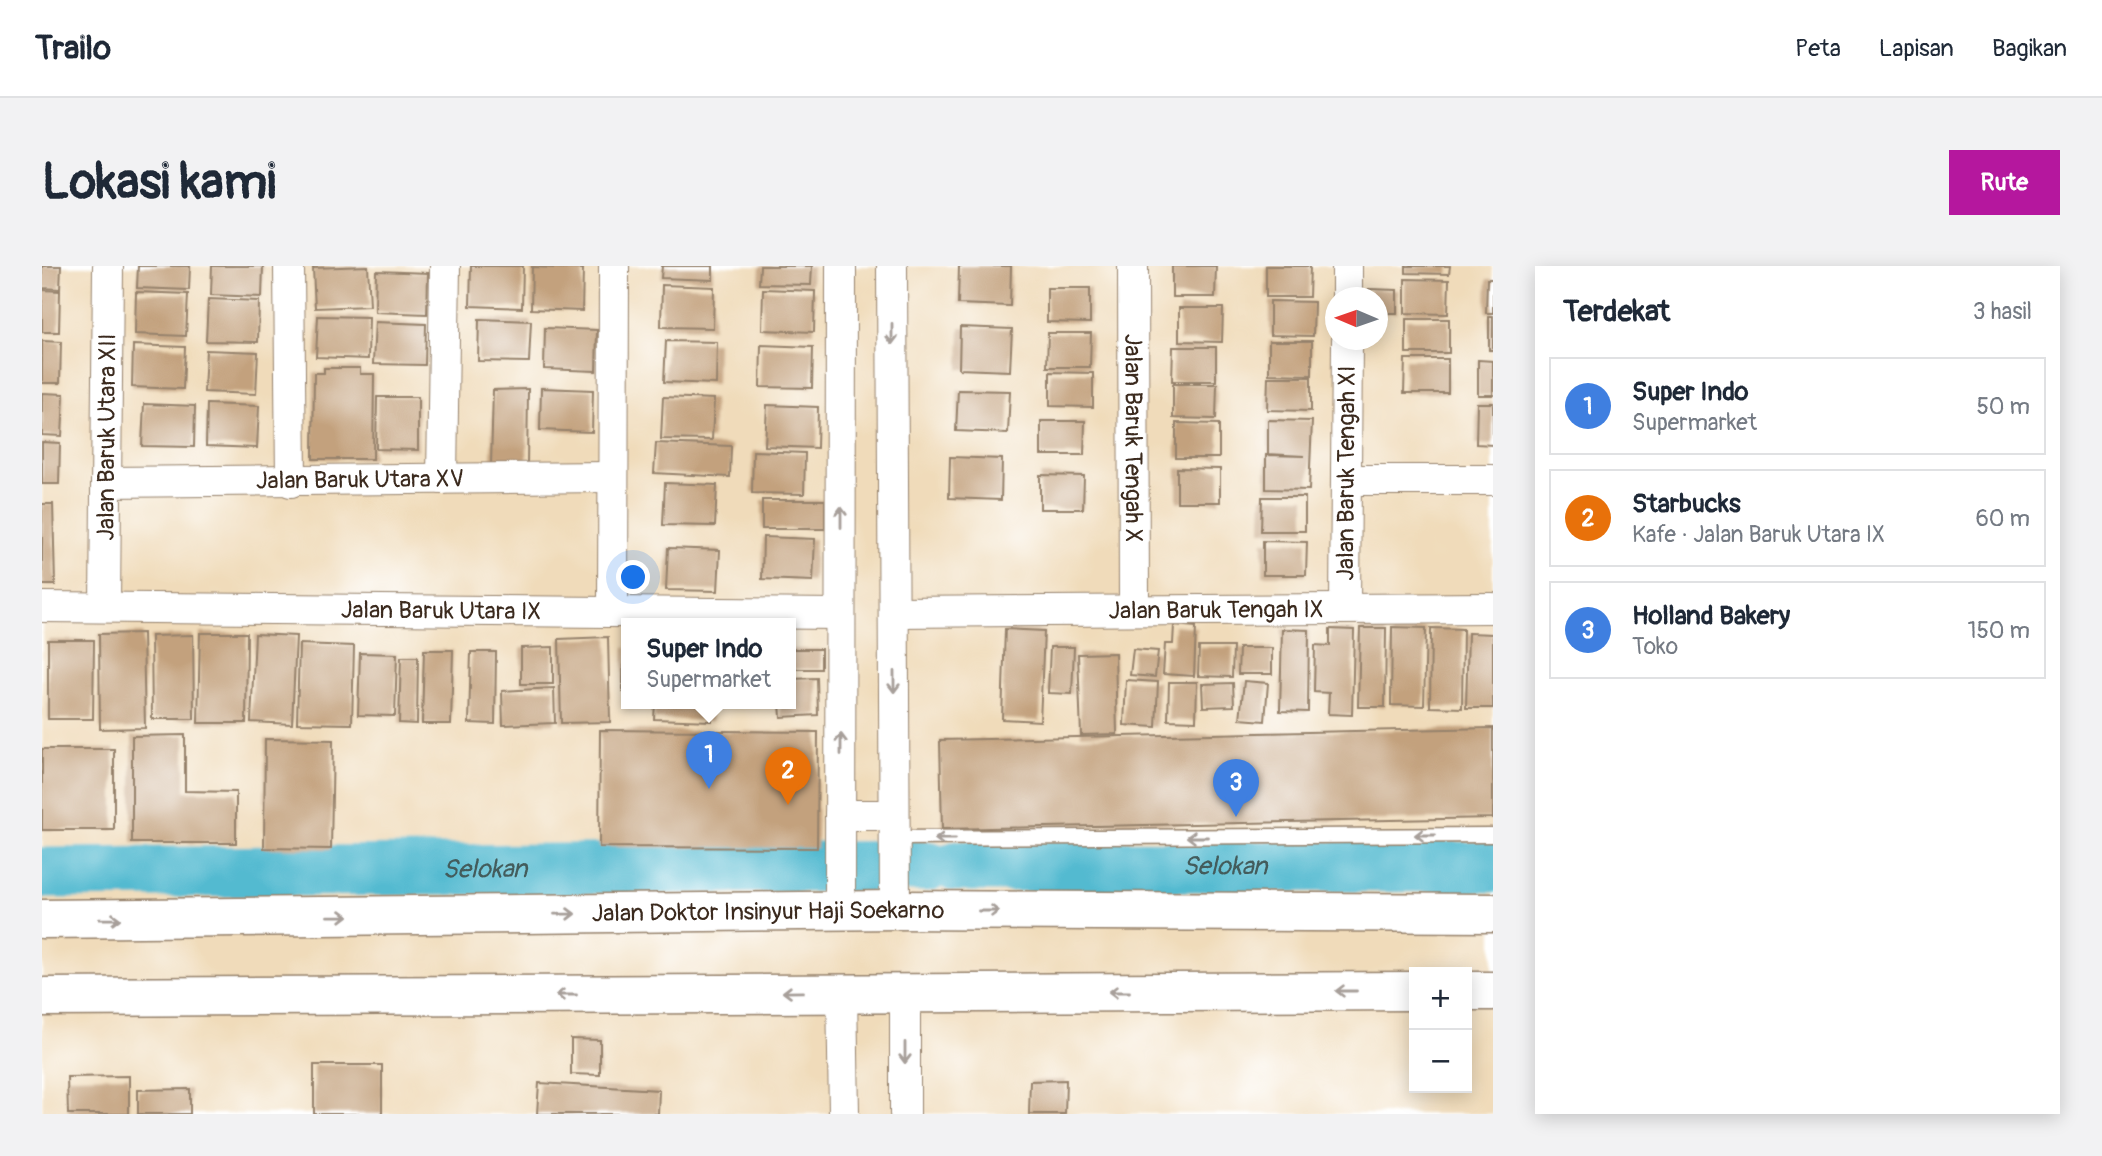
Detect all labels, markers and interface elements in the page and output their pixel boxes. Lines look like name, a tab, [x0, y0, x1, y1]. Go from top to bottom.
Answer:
text: Trailo	[35, 28, 111, 69]
text: Peta	[1795, 34, 1841, 63]
text: Lapisan	[1879, 34, 1954, 63]
text: Bagikan	[1992, 34, 2067, 63]
button: Rute	[1949, 150, 2060, 215]
text: Lokasi kami	[42, 152, 276, 213]
north arrow	[1325, 287, 1388, 350]
text: Terdekat	[1563, 293, 1670, 330]
text: 3 hasil	[1973, 297, 2032, 326]
one-way arrow	[885, 322, 899, 345]
street label: Jalan Baruk Utara XII	[91, 333, 122, 541]
street label: Jalan Baruk Tengah X	[1119, 334, 1148, 542]
street label: Jalan Baruk Tengah XI	[1331, 365, 1361, 581]
text: Super Indo	[1632, 376, 1748, 408]
text: 1	[1584, 392, 1593, 421]
text: 50 m	[1976, 392, 2030, 421]
text: Supermarket	[1632, 408, 1757, 437]
street label: Jalan Baruk Utara XV	[256, 464, 464, 495]
text: Starbucks	[1632, 488, 1741, 520]
text: 2	[1582, 504, 1594, 533]
text: 60 m	[1975, 504, 2030, 533]
one-way arrow	[834, 505, 848, 528]
text: Kafe · Jalan Baruk Utara IX	[1632, 520, 1885, 549]
your location	[616, 560, 650, 594]
street label: Jalan Baruk Utara IX	[341, 595, 541, 626]
street label: Jalan Baruk Tengah IX	[1108, 595, 1324, 625]
text: Holland Bakery	[1632, 600, 1790, 632]
text: 3	[1582, 616, 1594, 645]
text: 150 m	[1967, 616, 2030, 645]
popup	[621, 618, 796, 709]
text: Toko	[1632, 632, 1678, 661]
text: Super Indo	[646, 633, 763, 665]
text: Supermarket	[646, 665, 771, 694]
one-way arrow	[887, 670, 901, 693]
pin: 1	[686, 731, 732, 789]
one-way arrow	[834, 733, 848, 756]
pin: 2	[765, 747, 811, 805]
pin: 3	[1213, 759, 1259, 817]
one-way arrow	[1414, 828, 1437, 842]
one-way arrow	[1186, 830, 1209, 844]
one-way arrow	[934, 832, 957, 846]
water label: Selokan	[1182, 850, 1269, 883]
water label: Selokan	[442, 853, 529, 886]
street label: Jalan Doktor Insinyur Haji Soekarno	[591, 895, 945, 928]
one-way arrow	[977, 904, 1000, 918]
one-way arrow	[553, 907, 576, 921]
one-way arrow	[326, 909, 349, 923]
one-way arrow	[98, 912, 121, 926]
map controls	[1409, 967, 1472, 1093]
button: +	[1409, 967, 1472, 1030]
one-way arrow	[1335, 984, 1358, 998]
one-way arrow	[782, 985, 805, 999]
one-way arrow	[1107, 985, 1130, 999]
one-way arrow	[554, 988, 577, 1002]
button: −	[1409, 1030, 1472, 1093]
one-way arrow	[898, 1041, 912, 1064]

